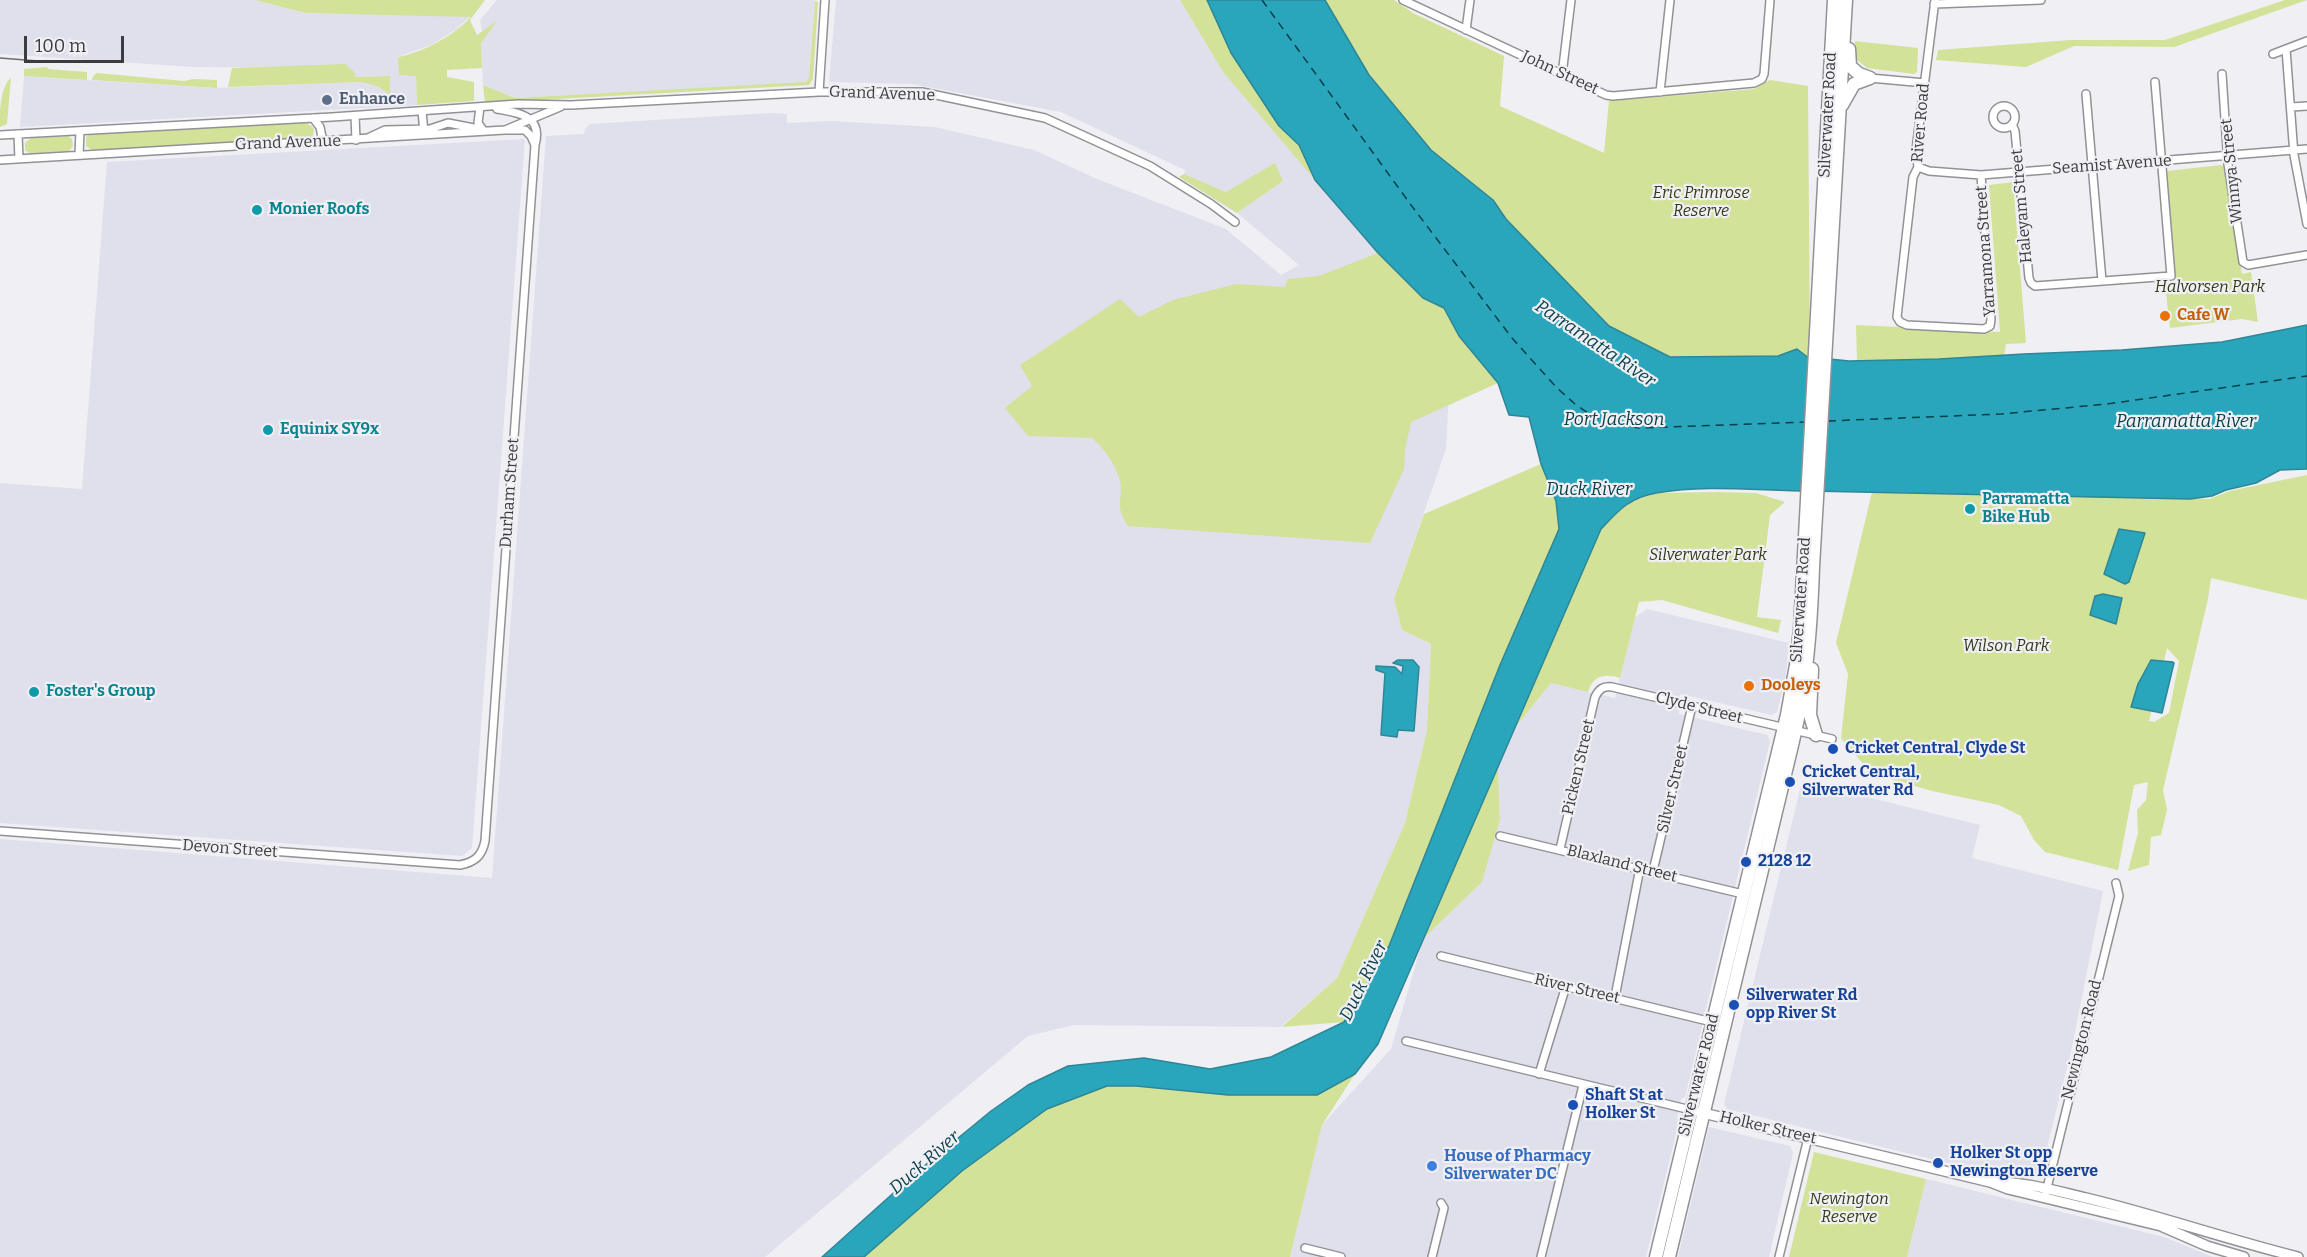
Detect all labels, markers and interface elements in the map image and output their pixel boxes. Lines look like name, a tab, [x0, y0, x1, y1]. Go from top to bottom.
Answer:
scale bar	[27, 24, 128, 62]
text: 100 m	[35, 35, 86, 57]
street label: John Street	[1518, 47, 1602, 99]
street label: Silverwater Road	[1815, 52, 1841, 178]
street label: Grand Avenue	[829, 83, 935, 105]
street label: River Road	[1908, 83, 1934, 163]
place label: Enhance	[339, 90, 405, 110]
marker: Enhance	[320, 93, 334, 107]
street label: Winnya Street	[2217, 118, 2247, 224]
street label: Grand Avenue	[235, 132, 341, 154]
street label: Haleyam Street	[2007, 148, 2037, 264]
street label: Seamist Avenue	[2052, 151, 2172, 179]
park label: Eric Primrose Reserve	[1653, 184, 1749, 222]
street label: Yarramona Street	[1972, 185, 2000, 317]
place label: Monier Roofs	[269, 200, 369, 220]
marker: Monier Roofs	[250, 203, 264, 217]
park label: Halvorsen Park	[2155, 278, 2265, 298]
water label: Parramatta River	[1531, 296, 1659, 392]
place label: Cafe W	[2177, 306, 2230, 326]
marker: Cafe W	[2158, 309, 2172, 323]
water label: Port Jackson	[1564, 409, 1664, 431]
water label: Parramatta River	[2116, 411, 2256, 433]
place label: Equinix SY9x	[280, 420, 379, 440]
marker: Equinix SY9x	[261, 423, 275, 437]
street label: Durham Street	[497, 437, 523, 549]
water label: Duck River	[1546, 479, 1632, 501]
place label: Parramatta Bike Hub	[1982, 490, 2070, 528]
marker: Parramatta Bike Hub	[1963, 502, 1977, 516]
street label: Silverwater Road	[1787, 537, 1815, 663]
park label: Silverwater Park	[1649, 546, 1767, 566]
park label: Wilson Park	[1963, 637, 2049, 657]
place label: Dooleys	[1761, 676, 1821, 696]
marker: Dooleys	[1742, 679, 1756, 693]
place label: Foster's Group	[46, 682, 156, 702]
marker: Foster's Group	[27, 685, 41, 699]
street label: Clyde Street	[1654, 688, 1744, 728]
street label: Picken Street	[1559, 717, 1599, 817]
place label: Cricket Central, Clyde St	[1845, 739, 2026, 759]
marker: Cricket Central, Clyde St	[1826, 742, 1840, 756]
street label: Silver Street	[1653, 743, 1693, 835]
place label: Cricket Central, Silverwater Rd	[1802, 763, 1920, 801]
marker: Cricket Central, Silverwater Rd	[1783, 775, 1797, 789]
street label: Devon Street	[182, 836, 278, 862]
street label: Blaxland Street	[1565, 841, 1679, 887]
place label: 2128 12	[1758, 852, 1811, 872]
marker: 2128 12	[1739, 855, 1753, 869]
water label: Duck River	[1335, 938, 1393, 1024]
street label: River Street	[1532, 970, 1622, 1008]
street label: Newington Road	[2058, 978, 2106, 1102]
place label: Silverwater Rd opp River St	[1746, 986, 1857, 1024]
marker: Silverwater Rd opp River St	[1727, 998, 1741, 1012]
street label: Silverwater Road	[1674, 1012, 1724, 1138]
place label: Shaft St at Holker St	[1585, 1086, 1663, 1124]
marker: Shaft St at Holker St	[1566, 1098, 1580, 1112]
street label: Holker Street	[1718, 1108, 1818, 1148]
water label: Duck River	[885, 1127, 965, 1199]
place label: Holker St opp Newington Reserve	[1950, 1144, 2098, 1182]
place label: House of Pharmacy Silverwater DC	[1444, 1147, 1591, 1185]
marker: Holker St opp Newington Reserve	[1931, 1156, 1945, 1170]
marker: House of Pharmacy Silverwater DC	[1425, 1159, 1439, 1173]
park label: Newington Reserve	[1809, 1190, 1889, 1228]

